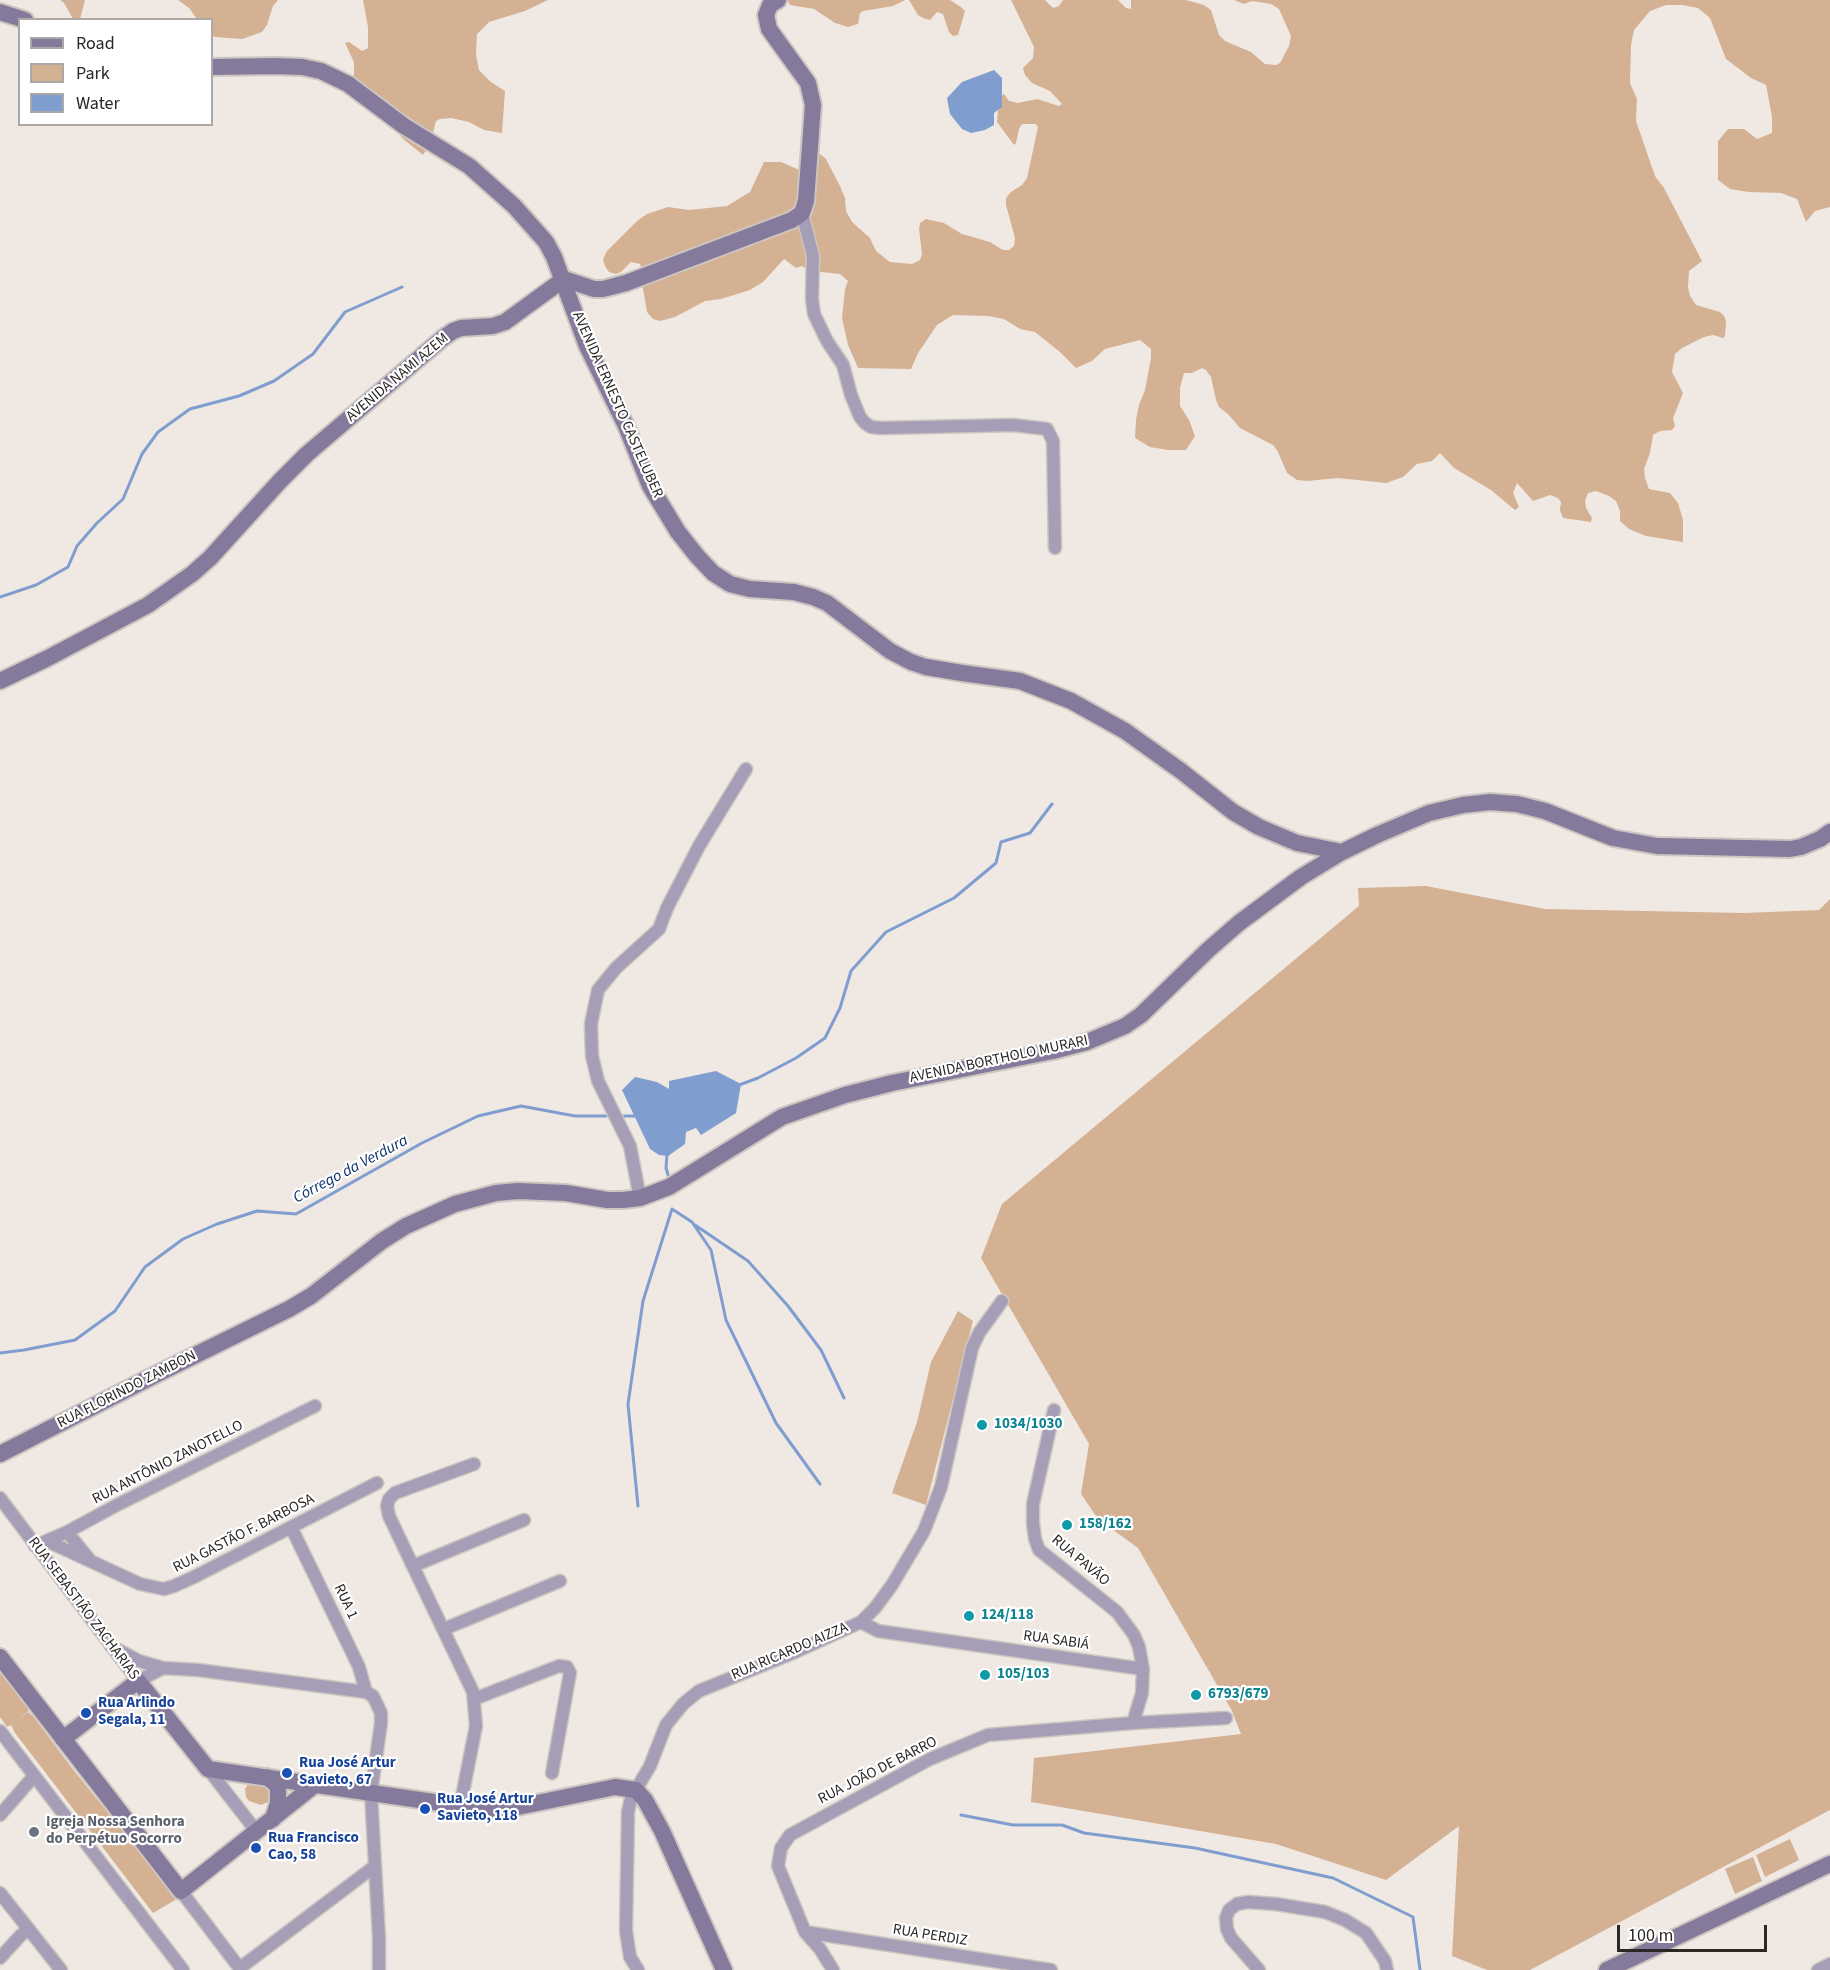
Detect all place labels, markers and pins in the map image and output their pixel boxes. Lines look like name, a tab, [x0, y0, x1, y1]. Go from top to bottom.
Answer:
place label: 1034/1030	[994, 1416, 1062, 1434]
marker: 1034/1030	[975, 1418, 989, 1432]
place label: 158/162	[1079, 1516, 1132, 1534]
marker: 158/162	[1060, 1518, 1074, 1532]
place label: 124/118	[981, 1607, 1034, 1625]
marker: 124/118	[962, 1609, 976, 1623]
place label: 105/103	[997, 1666, 1050, 1684]
marker: 105/103	[978, 1668, 992, 1682]
place label: 6793/679	[1208, 1686, 1269, 1704]
marker: 6793/679	[1189, 1688, 1203, 1702]
place label: Rua Arlindo Segala, 11	[98, 1695, 175, 1730]
marker: Rua Arlindo Segala, 11	[79, 1706, 93, 1720]
place label: Rua José Artur Savieto, 67	[299, 1755, 396, 1790]
marker: Rua José Artur Savieto, 67	[280, 1766, 294, 1780]
place label: Rua José Artur Savieto, 118	[437, 1791, 534, 1826]
marker: Rua José Artur Savieto, 118	[418, 1802, 432, 1816]
place label: Igreja Nossa Senhora do Perpétuo Socorro	[46, 1814, 185, 1849]
marker: Igreja Nossa Senhora do Perpétuo Socorro	[27, 1825, 41, 1839]
place label: Rua Francisco Cao, 58	[268, 1830, 359, 1865]
marker: Rua Francisco Cao, 58	[249, 1841, 263, 1855]

